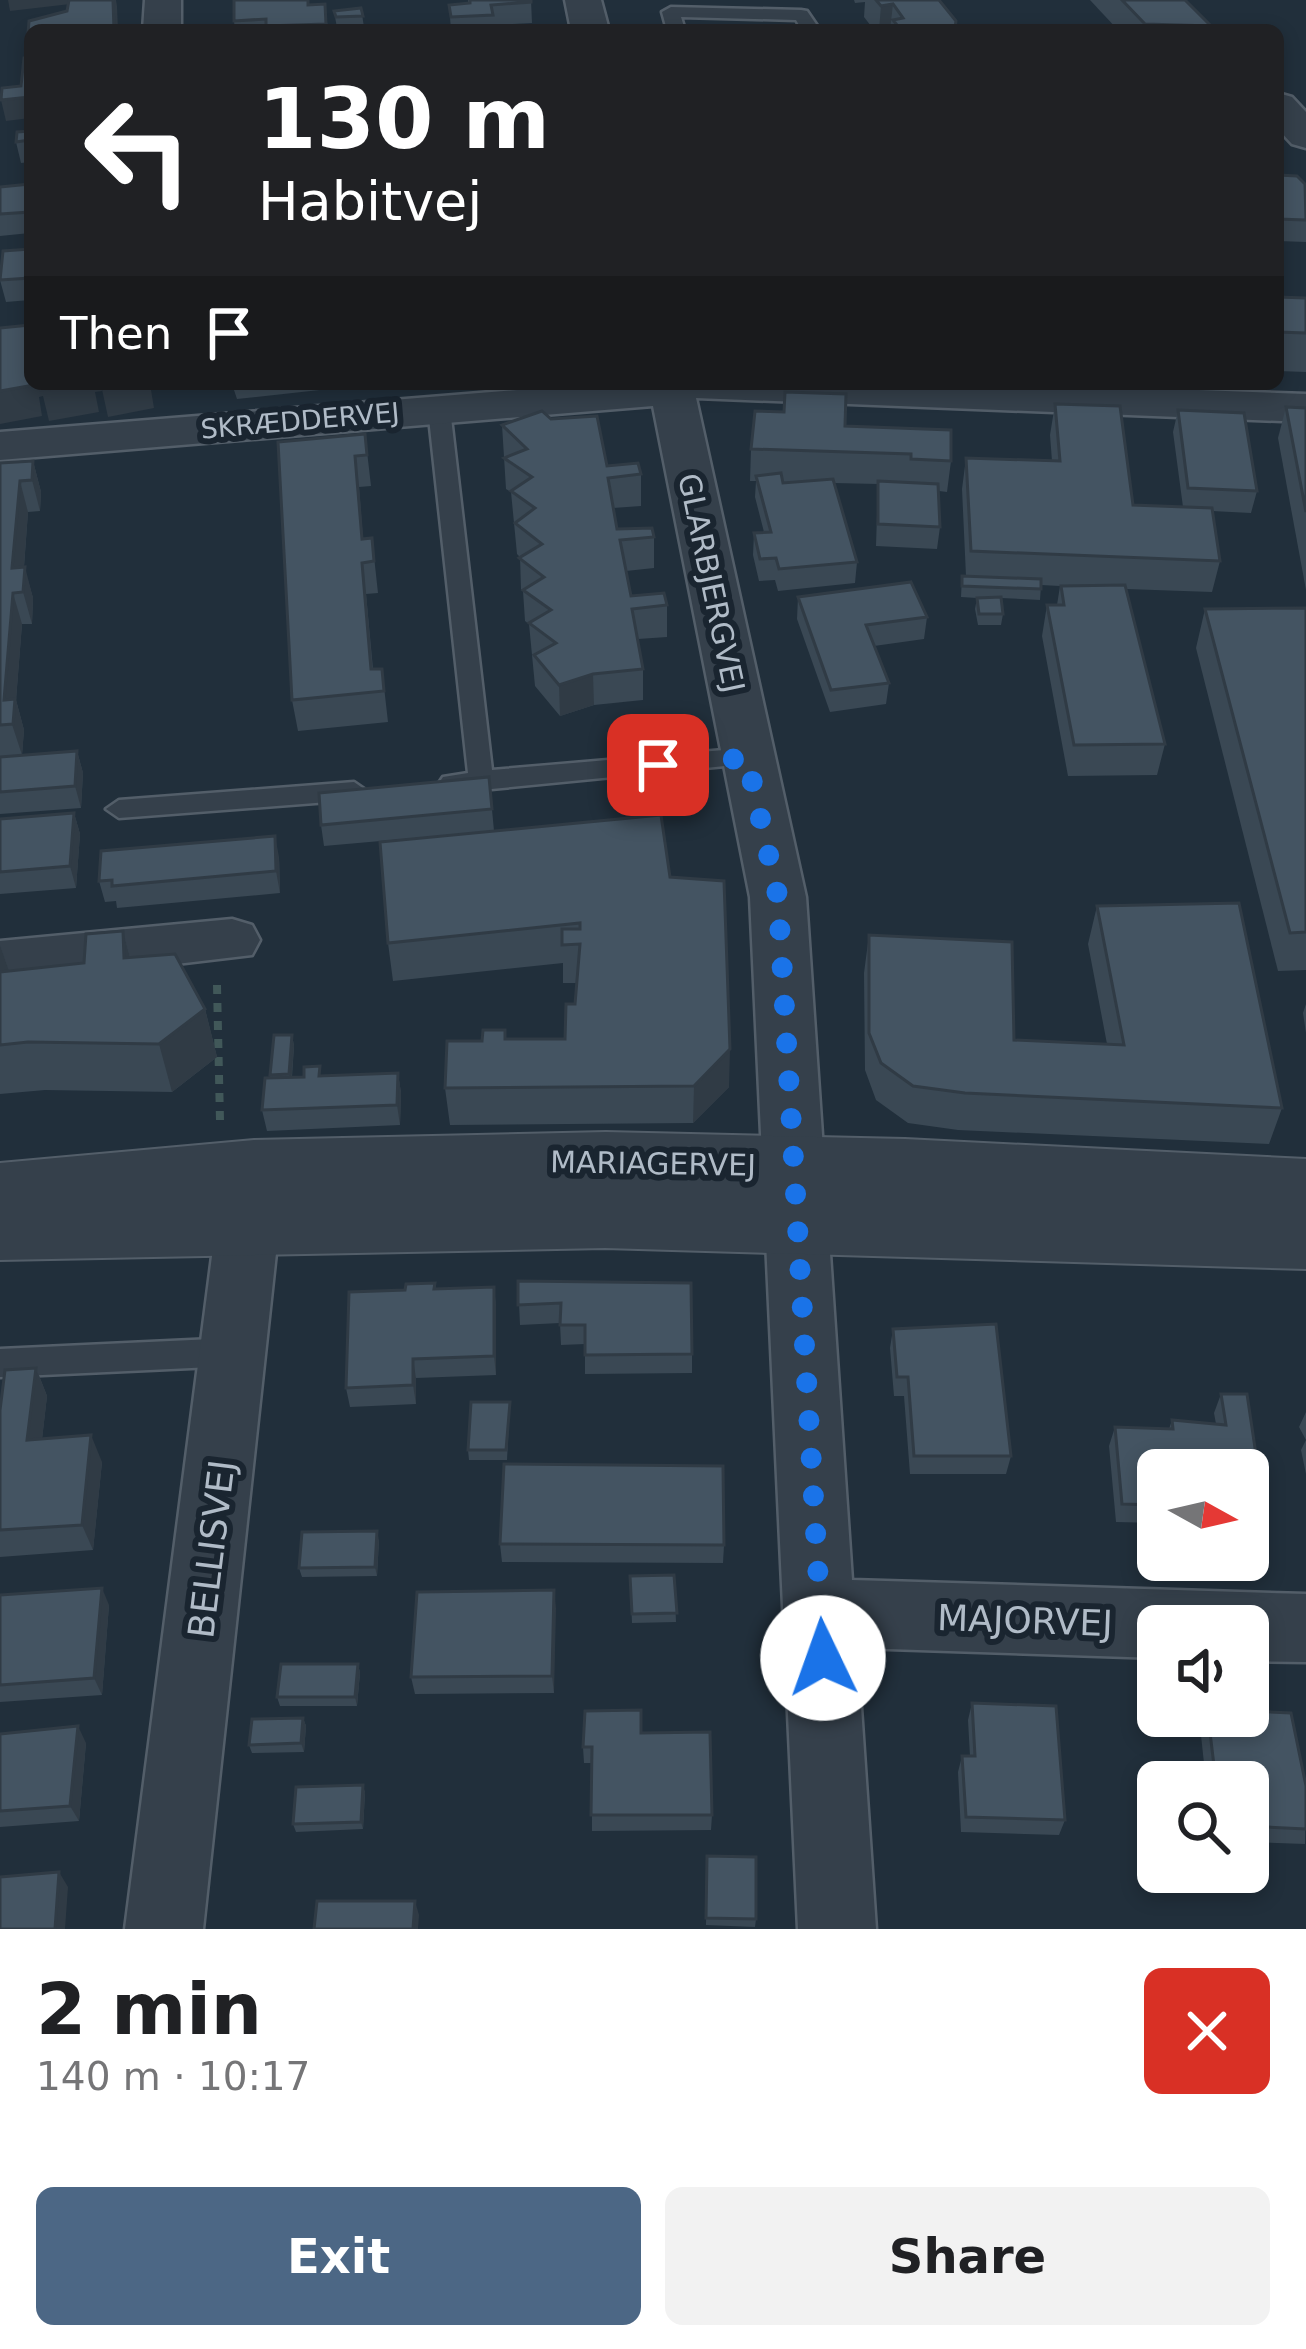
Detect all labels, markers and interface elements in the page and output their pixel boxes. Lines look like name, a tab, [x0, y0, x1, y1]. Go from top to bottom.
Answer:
text: 130 m	[258, 70, 550, 168]
icon: left	[60, 72, 216, 228]
text: Habitvej	[258, 170, 482, 233]
icon: arrive	[196, 300, 262, 366]
text: Then	[60, 307, 172, 360]
street label: SKRÆDDERVEJ	[199, 396, 401, 445]
street label: GLARBJERGVEJ	[671, 470, 752, 696]
pin	[607, 714, 709, 816]
icon: arrive	[625, 732, 691, 798]
street label: MARIAGERVEJ	[550, 1144, 756, 1183]
north arrow	[1137, 1449, 1269, 1581]
map controls	[1137, 1449, 1269, 1893]
street label: BELLISVEJ	[180, 1458, 243, 1640]
position arrow	[760, 1595, 886, 1721]
street label: MAJORVEJ	[936, 1597, 1113, 1644]
button: sound	[1137, 1605, 1269, 1737]
button: search	[1137, 1761, 1269, 1893]
text: 2 min	[36, 1967, 262, 2051]
button: close	[1144, 1968, 1270, 2094]
text: 140 m · 10:17	[36, 2054, 310, 2099]
button: Exit	[36, 2187, 641, 2325]
button: Share	[665, 2187, 1270, 2325]

